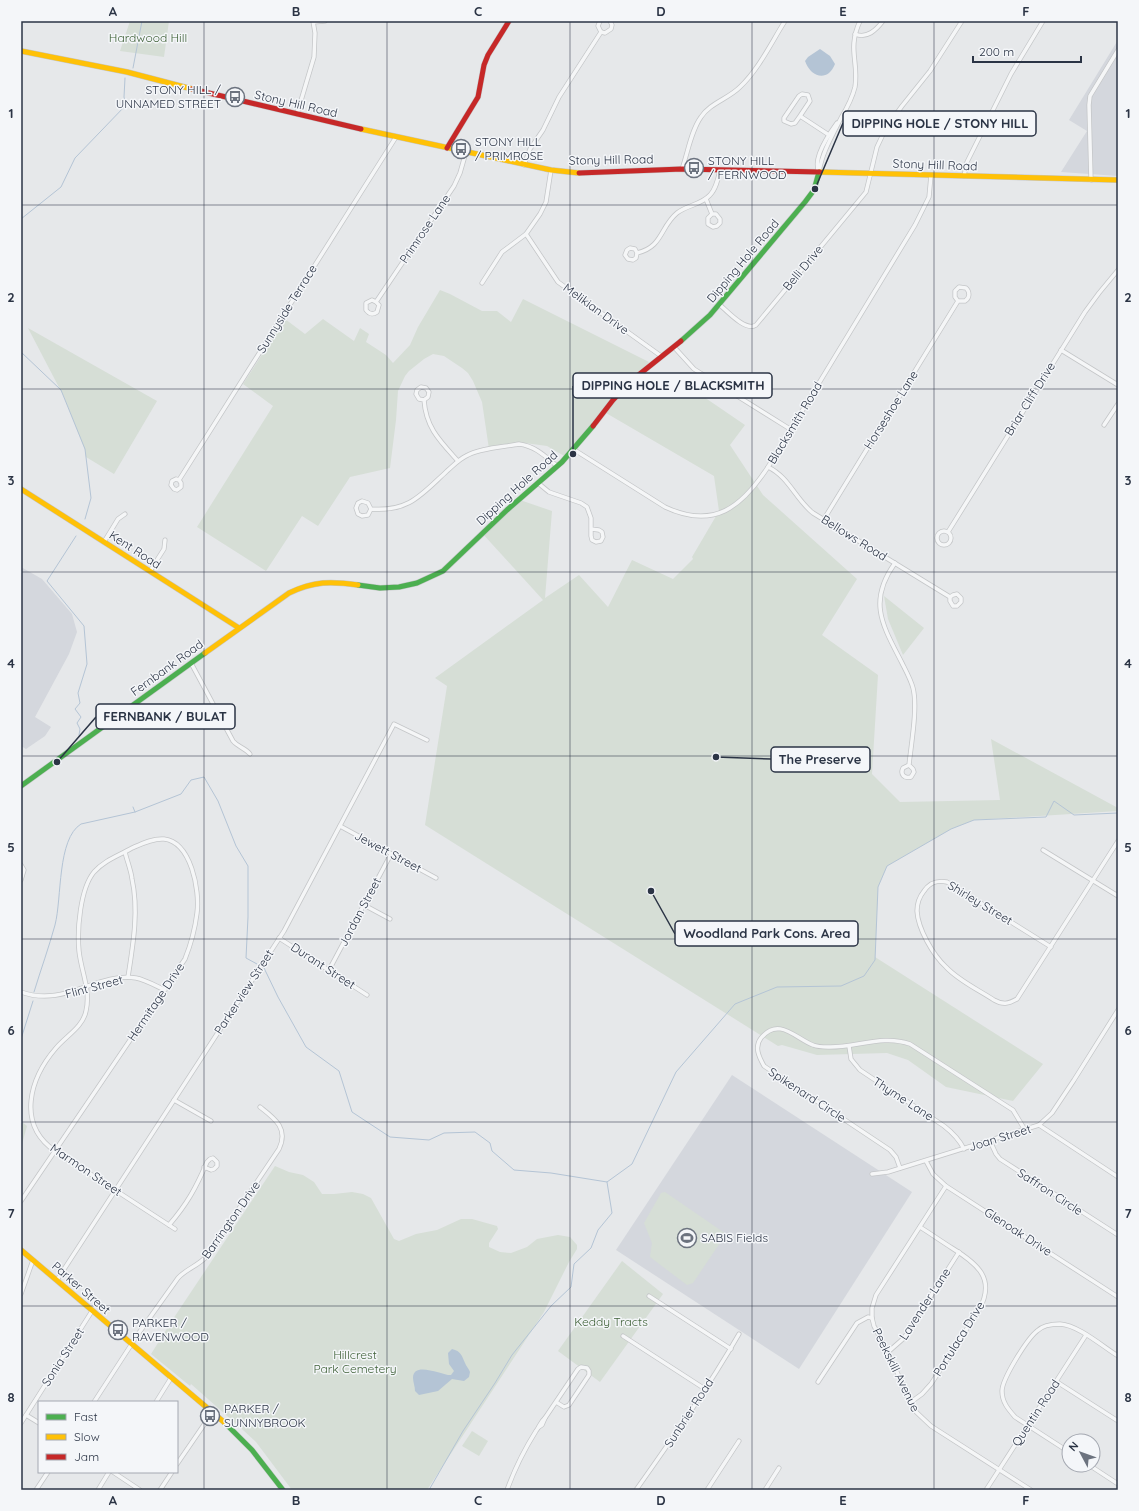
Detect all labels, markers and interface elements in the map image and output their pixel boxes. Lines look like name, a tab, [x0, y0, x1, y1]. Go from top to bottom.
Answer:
text: A	[109, 3, 118, 19]
text: B	[292, 3, 300, 19]
text: C	[474, 3, 482, 19]
text: D	[656, 3, 666, 19]
text: E	[839, 3, 847, 19]
text: F	[1022, 3, 1030, 19]
park label: Hardwood Hill	[109, 30, 187, 45]
scale bar	[973, 38, 1081, 64]
text: 200 m	[979, 44, 1014, 59]
place label: STONY HILL / UNNAMED STREET	[116, 82, 222, 111]
bus stop icon: STONY HILL / UNNAMED STREET	[224, 86, 246, 108]
street label: Stony Hill Road	[253, 87, 339, 120]
text: 1	[8, 105, 14, 121]
text: 1	[1125, 105, 1131, 121]
callout: DIPPING HOLE / STONY HILL	[843, 111, 1036, 136]
text: DIPPING HOLE / STONY HILL	[852, 115, 1028, 131]
place label: STONY HILL / PRIMROSE	[475, 134, 544, 163]
bus stop icon: STONY HILL / PRIMROSE	[450, 138, 472, 160]
street label: Stony Hill Road	[568, 151, 653, 168]
place label: STONY HILL / FERNWOOD	[708, 153, 787, 182]
street label: Stony Hill Road	[892, 156, 978, 173]
bus stop icon: STONY HILL / FERNWOOD	[683, 157, 705, 179]
street label: Primrose Lane	[396, 191, 453, 266]
street label: Dipping Hole Road	[703, 216, 782, 305]
street label: Belli Drive	[779, 242, 826, 294]
street label: Sunnyside Terrace	[253, 262, 320, 356]
street label: Melikian Drive	[561, 280, 632, 338]
text: 2	[7, 289, 15, 305]
text: 2	[1124, 289, 1132, 305]
street label: Briar Cliff Drive	[1001, 359, 1058, 438]
street label: Horseshoe Lane	[860, 367, 921, 452]
callout: DIPPING HOLE / BLACKSMITH	[573, 373, 772, 398]
text: DIPPING HOLE / BLACKSMITH	[581, 377, 765, 393]
street label: Blacksmith Road	[764, 379, 825, 467]
street label: Dipping Hole Road	[473, 447, 560, 528]
text: 3	[8, 472, 15, 488]
text: 3	[1125, 472, 1132, 488]
street label: Bellows Road	[819, 511, 890, 564]
street label: Kent Road	[107, 527, 164, 572]
street label: Fernbank Road	[128, 636, 206, 699]
text: 4	[7, 655, 15, 671]
text: 4	[1124, 655, 1132, 671]
callout: FERNBANK / BULAT	[96, 704, 235, 729]
text: FERNBANK / BULAT	[103, 708, 227, 724]
callout: The Preserve	[771, 747, 870, 772]
text: The Preserve	[778, 751, 862, 767]
street label: Jewett Street	[352, 828, 424, 875]
text: 5	[7, 839, 15, 855]
text: 5	[1124, 839, 1132, 855]
street label: Jordan Street	[335, 875, 384, 949]
street label: Shirley Street	[945, 877, 1015, 928]
callout: Woodland Park Cons. Area	[675, 921, 858, 946]
text: Woodland Park Cons. Area	[684, 925, 851, 941]
street label: Durant Street	[288, 939, 359, 992]
street label: Parkerview Street	[211, 947, 277, 1037]
street label: Hermitage Drive	[124, 960, 187, 1044]
street label: Flint Street	[63, 972, 124, 1001]
text: 6	[7, 1022, 15, 1038]
text: 6	[1124, 1022, 1132, 1038]
street label: Spikenard Circle	[766, 1064, 849, 1125]
street label: Thyme Lane	[870, 1073, 937, 1124]
street label: Joan Street	[967, 1121, 1033, 1154]
street label: Marmon Street	[48, 1140, 125, 1199]
street label: Saffron Circle	[1015, 1165, 1086, 1218]
street label: Barrington Drive	[198, 1178, 263, 1262]
street label: Glenoak Drive	[982, 1204, 1055, 1259]
text: 7	[7, 1205, 15, 1221]
text: 7	[1124, 1205, 1132, 1221]
sports icon: SABIS Fields	[676, 1227, 698, 1249]
place label: SABIS Fields	[701, 1230, 768, 1245]
street label: Parker Street	[49, 1258, 114, 1317]
street label: Lavender Lane	[896, 1265, 954, 1343]
street label: Portulaca Drive	[930, 1298, 988, 1379]
park label: Keddy Tracts	[574, 1314, 648, 1329]
place label: PARKER / RAVENWOOD	[132, 1315, 209, 1344]
bus stop icon: PARKER / RAVENWOOD	[107, 1319, 129, 1341]
street label: Sonia Street	[38, 1325, 87, 1389]
street label: Peekskill Avenue	[870, 1325, 923, 1414]
park label: Hillcrest Park Cemetery	[313, 1347, 397, 1376]
street label: Sunbrier Road	[661, 1375, 716, 1450]
street label: Quentin Road	[1008, 1377, 1063, 1449]
text: 8	[7, 1389, 15, 1405]
text: 8	[1124, 1389, 1132, 1405]
legend	[38, 1401, 178, 1473]
place label: PARKER / SUNNYBROOK	[224, 1401, 306, 1430]
bus stop icon: PARKER / SUNNYBROOK	[199, 1405, 221, 1427]
text: Fast	[74, 1409, 98, 1424]
text: Slow	[74, 1429, 100, 1444]
north arrow	[1061, 1433, 1101, 1473]
text: N	[1066, 1439, 1081, 1454]
text: Jam	[74, 1449, 99, 1464]
text: A	[109, 1492, 118, 1508]
text: B	[292, 1492, 300, 1508]
text: C	[474, 1492, 482, 1508]
text: D	[656, 1492, 666, 1508]
text: E	[839, 1492, 847, 1508]
text: F	[1022, 1492, 1030, 1508]

